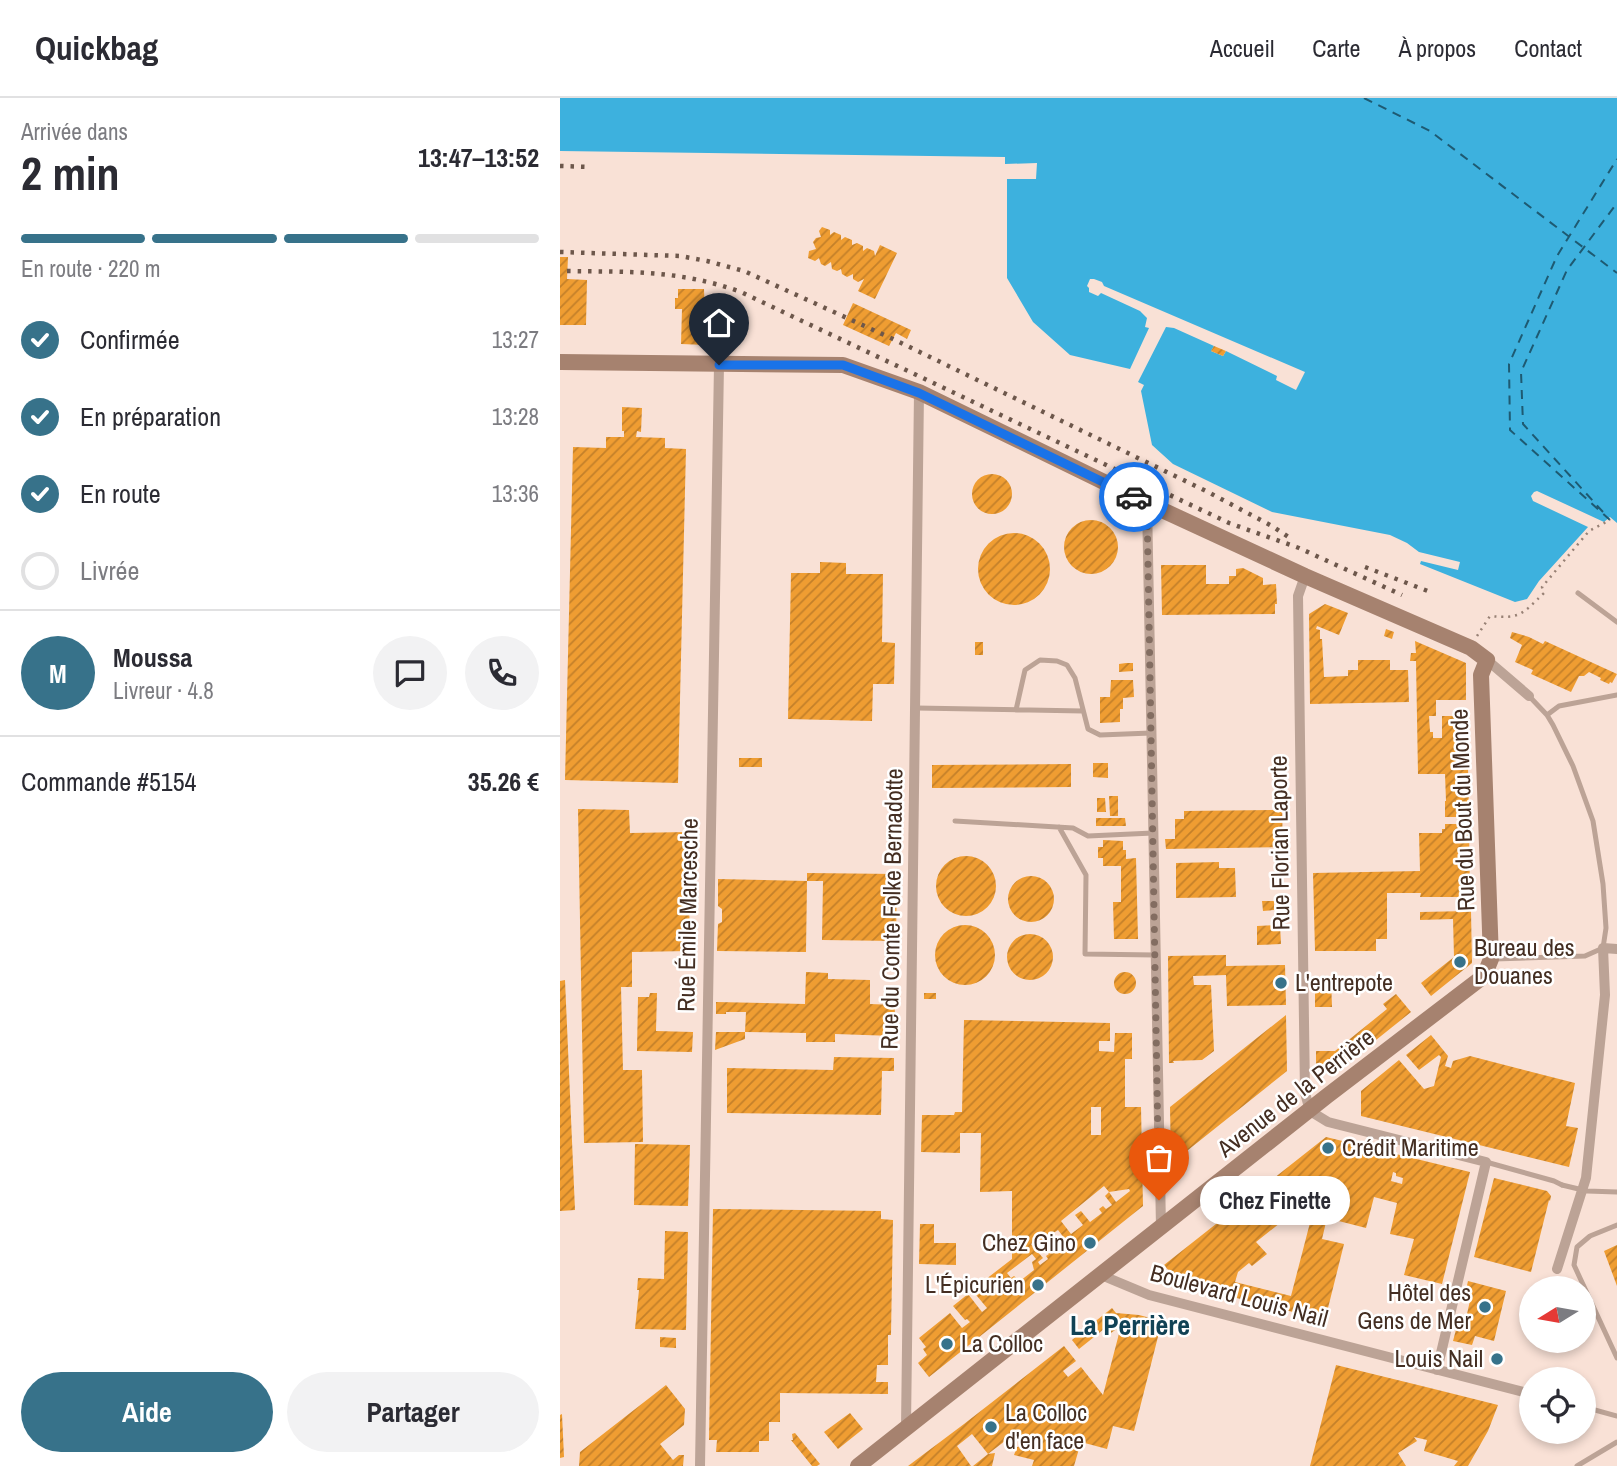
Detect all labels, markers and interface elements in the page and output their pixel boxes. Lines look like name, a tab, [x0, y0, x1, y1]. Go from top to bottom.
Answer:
text: Quickbag	[35, 26, 158, 70]
text: Accueil	[1210, 32, 1274, 64]
text: Carte	[1312, 32, 1360, 64]
text: À propos	[1398, 32, 1476, 64]
text: Contact	[1514, 32, 1582, 64]
text: Arrivée dans	[21, 116, 128, 147]
text: 13:47–13:52	[418, 140, 539, 175]
text: 2 min	[21, 142, 120, 204]
text: En route · 220 m	[21, 253, 160, 284]
pin	[689, 293, 749, 365]
icon: home	[700, 304, 738, 342]
icon: check	[21, 321, 59, 359]
text: Confirmée	[80, 322, 180, 357]
text: 13:27	[492, 324, 539, 355]
icon: check	[21, 398, 59, 436]
text: En préparation	[80, 399, 221, 434]
text: 13:28	[492, 401, 539, 432]
courier	[1099, 462, 1169, 532]
icon: check	[21, 475, 59, 513]
text: En route	[80, 476, 161, 511]
text: 13:36	[492, 478, 539, 509]
icon: car	[1115, 478, 1153, 516]
text: Livrée	[80, 553, 139, 588]
button: chat	[373, 636, 447, 710]
button: phone	[465, 636, 539, 710]
text: Moussa	[113, 640, 192, 675]
text: M	[49, 656, 67, 691]
text: Livreur · 4.8	[113, 675, 214, 706]
street label: Rue du Bout du Monde	[1442, 708, 1482, 912]
street label: Rue Florian Laporte	[1261, 755, 1297, 931]
text: Commande #5154	[21, 764, 196, 799]
text: 35.26 €	[468, 764, 539, 799]
street label: Rue du Comte Folke Bernadotte	[873, 768, 909, 1050]
street label: Rue Émile Marcesche	[669, 818, 705, 1012]
place label: Bureau des Douanes	[1474, 931, 1575, 991]
marker: Bureau des Douanes	[1452, 954, 1468, 970]
place label: L'entrepote	[1295, 966, 1393, 998]
marker: L'entrepote	[1273, 975, 1289, 991]
street label: Avenue de la Perrière	[1209, 1021, 1381, 1164]
pin	[1129, 1128, 1189, 1200]
place label: Crédit Maritime	[1342, 1131, 1479, 1163]
icon: bag	[1140, 1139, 1178, 1177]
marker: Crédit Maritime	[1320, 1140, 1336, 1156]
callout: Chez Finette	[1201, 1176, 1352, 1224]
text: Chez Finette	[1219, 1185, 1331, 1216]
place label: Chez Gino	[982, 1226, 1076, 1258]
marker: Chez Gino	[1082, 1235, 1098, 1251]
street label: Boulevard Louis Nail	[1147, 1256, 1332, 1334]
place label: L'Épicurien	[925, 1268, 1024, 1300]
place label: Hôtel des Gens de Mer	[1357, 1276, 1471, 1336]
north arrow	[1519, 1276, 1596, 1353]
map controls	[1519, 1276, 1596, 1444]
marker: L'Épicurien	[1030, 1277, 1046, 1293]
marker: Hôtel des Gens de Mer	[1477, 1299, 1493, 1315]
district label: La Perrière	[1070, 1306, 1190, 1344]
place label: La Colloc	[961, 1327, 1043, 1359]
marker: La Colloc	[939, 1336, 955, 1352]
place label: Louis Nail	[1394, 1342, 1483, 1374]
marker: Louis Nail	[1489, 1351, 1505, 1367]
button: locate	[1519, 1367, 1596, 1444]
button: Aide	[21, 1372, 273, 1452]
button: Partager	[287, 1372, 539, 1452]
place label: La Colloc d'en face	[1005, 1396, 1087, 1456]
marker: La Colloc d'en face	[983, 1419, 999, 1435]

